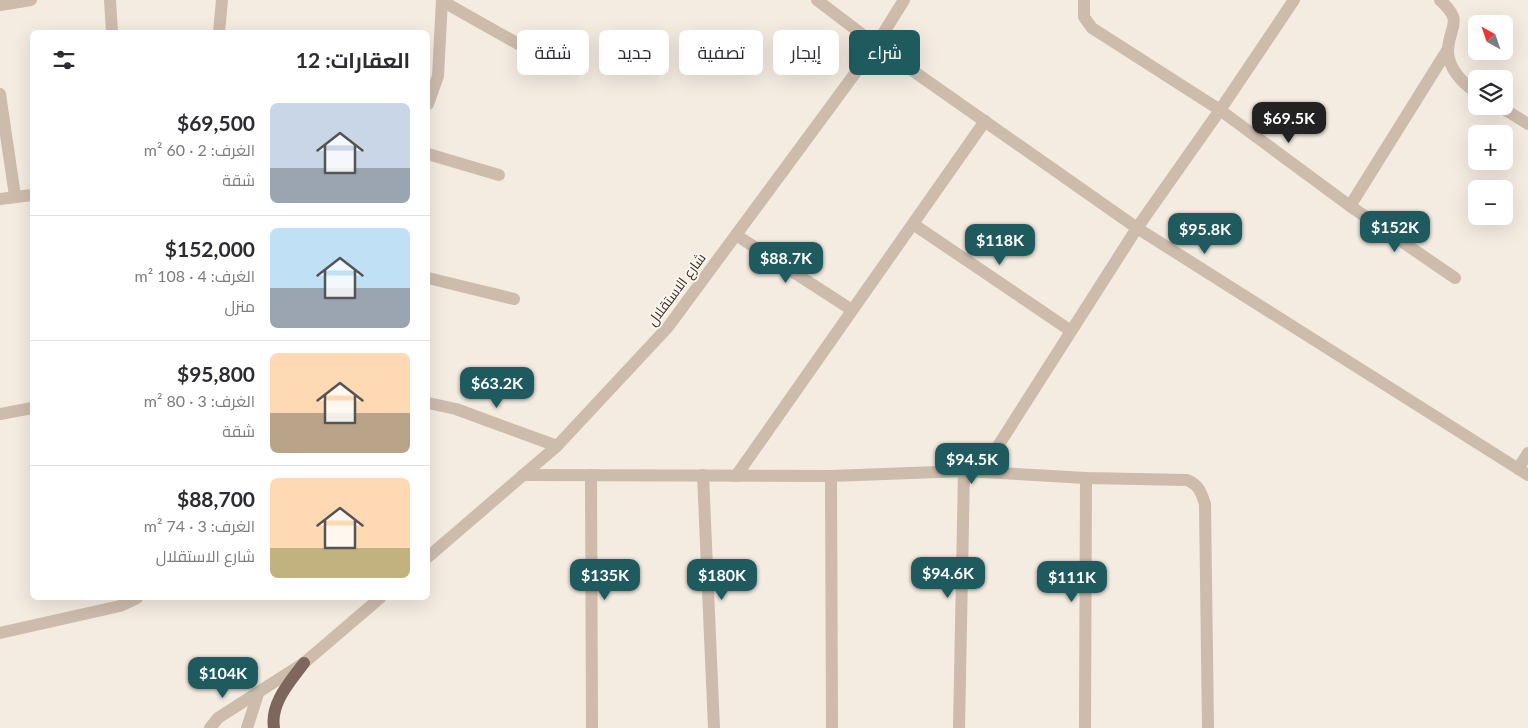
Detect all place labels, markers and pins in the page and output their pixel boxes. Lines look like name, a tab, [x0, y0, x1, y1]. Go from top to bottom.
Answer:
pin: $69.5K	[1248, 102, 1330, 144]
pin: $152K	[1360, 210, 1430, 253]
pin: $95.8K	[1164, 212, 1246, 255]
pin: $118K	[965, 224, 1035, 266]
pin: $88.7K	[745, 242, 827, 284]
pin: $63.2K	[456, 366, 538, 409]
pin: $94.5K	[931, 442, 1013, 485]
pin: $94.6K	[907, 556, 989, 599]
pin: $135K	[570, 558, 640, 601]
pin: $180K	[687, 558, 757, 601]
pin: $111K	[1037, 560, 1107, 603]
pin: $104K	[188, 656, 258, 699]

